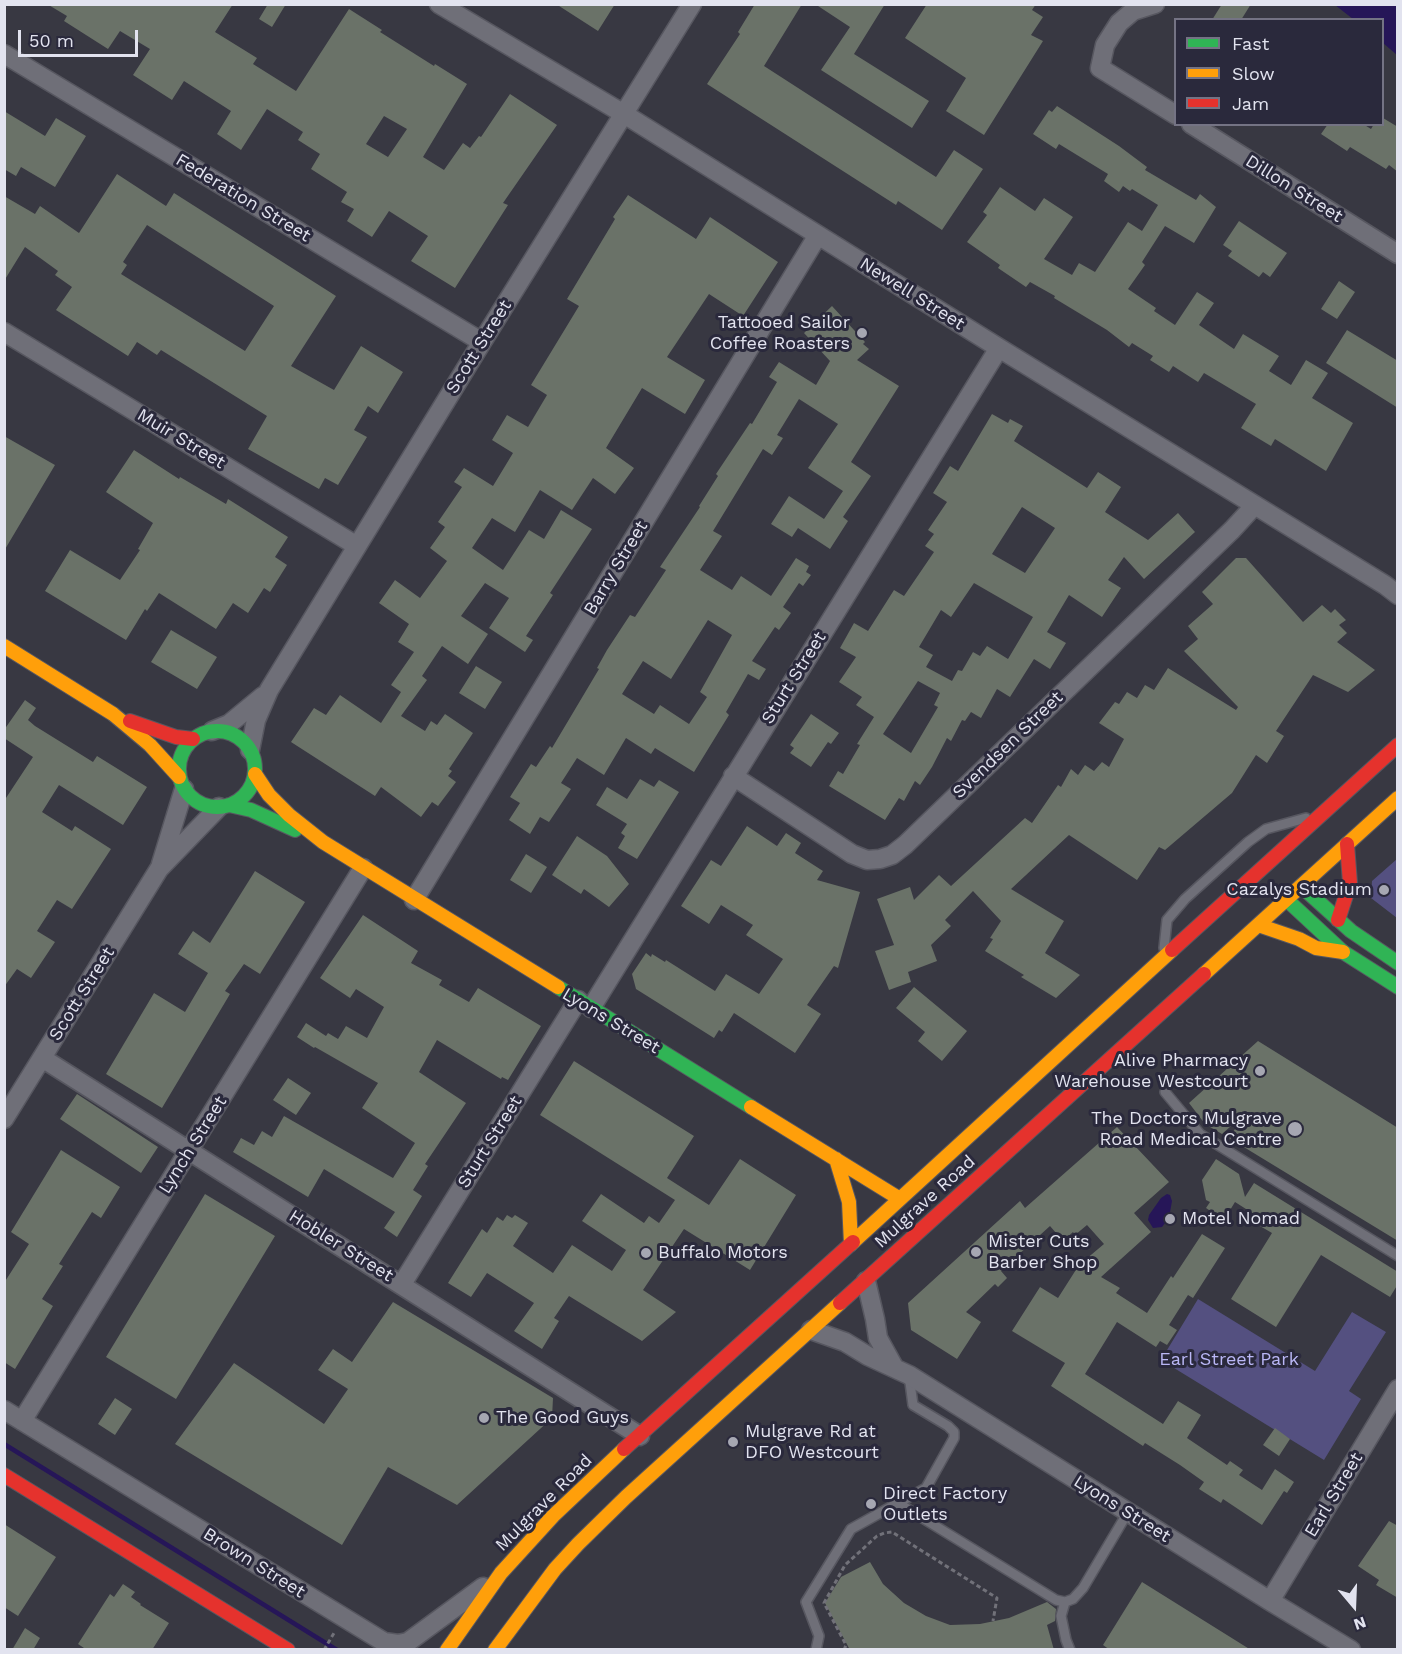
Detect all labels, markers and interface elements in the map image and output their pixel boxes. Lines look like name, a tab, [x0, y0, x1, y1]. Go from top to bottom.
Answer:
scale bar	[21, 18, 141, 56]
legend	[1174, 18, 1384, 126]
text: 50 m	[29, 30, 74, 51]
text: Fast	[1232, 33, 1269, 54]
text: Slow	[1232, 63, 1275, 84]
text: Jam	[1232, 93, 1269, 114]
street label: Federation Street	[172, 149, 314, 247]
street label: Dillon Street	[1241, 150, 1347, 228]
street label: Newell Street	[856, 253, 968, 335]
street label: Scott Street	[442, 296, 516, 398]
place label: Tattooed Sailor Coffee Roasters	[710, 312, 850, 354]
marker: Tattooed Sailor Coffee Roasters	[855, 326, 869, 340]
street label: Muir Street	[133, 404, 229, 474]
street label: Barry Street	[579, 517, 653, 619]
street label: Sturt Street	[757, 628, 831, 728]
street label: Svendsen Street	[948, 687, 1068, 803]
place label: Cazalys Stadium	[1226, 879, 1372, 901]
marker: Cazalys Stadium	[1377, 883, 1391, 897]
street label: Scott Street	[45, 943, 119, 1045]
street label: Lyons Street	[558, 983, 664, 1059]
place label: Alive Pharmacy Warehouse Westcourt	[1054, 1050, 1248, 1092]
marker: Alive Pharmacy Warehouse Westcourt	[1253, 1064, 1267, 1078]
street label: Lynch Street	[154, 1092, 232, 1198]
street label: Sturt Street	[453, 1092, 527, 1192]
place label: The Doctors Mulgrave Road Medical Centre	[1091, 1108, 1282, 1150]
marker: The Doctors Mulgrave Road Medical Centre	[1286, 1120, 1304, 1138]
street label: Mulgrave Road	[870, 1151, 980, 1253]
street label: Hobler Street	[285, 1205, 397, 1287]
place label: Motel Nomad	[1182, 1208, 1300, 1230]
marker: Motel Nomad	[1163, 1212, 1177, 1226]
place label: Mister Cuts Barber Shop	[988, 1231, 1097, 1274]
place label: Buffalo Motors	[658, 1242, 788, 1264]
marker: Mister Cuts Barber Shop	[969, 1245, 983, 1259]
marker: Buffalo Motors	[639, 1246, 653, 1260]
park label: Earl Street Park	[1159, 1349, 1299, 1371]
place label: The Good Guys	[496, 1407, 629, 1429]
marker: The Good Guys	[477, 1411, 491, 1425]
place label: Mulgrave Rd at DFO Westcourt	[745, 1421, 879, 1464]
marker: Mulgrave Rd at DFO Westcourt	[726, 1435, 740, 1449]
street label: Earl Street	[1300, 1449, 1368, 1541]
street label: Mulgrave Road	[491, 1450, 597, 1556]
street label: Lyons Street	[1070, 1471, 1174, 1547]
place label: Direct Factory Outlets	[883, 1483, 1007, 1526]
marker: Direct Factory Outlets	[864, 1497, 878, 1511]
street label: Brown Street	[199, 1523, 309, 1603]
north arrow	[1324, 1576, 1384, 1636]
text: N	[1351, 1613, 1369, 1634]

